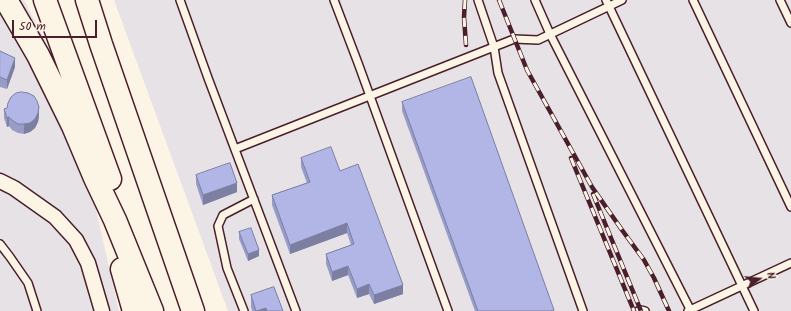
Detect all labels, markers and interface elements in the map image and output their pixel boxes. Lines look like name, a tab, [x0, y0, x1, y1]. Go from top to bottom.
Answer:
scale bar	[14, 12, 99, 38]
text: 50 m	[19, 17, 46, 36]
north arrow	[739, 259, 779, 299]
text: N	[761, 270, 780, 282]

